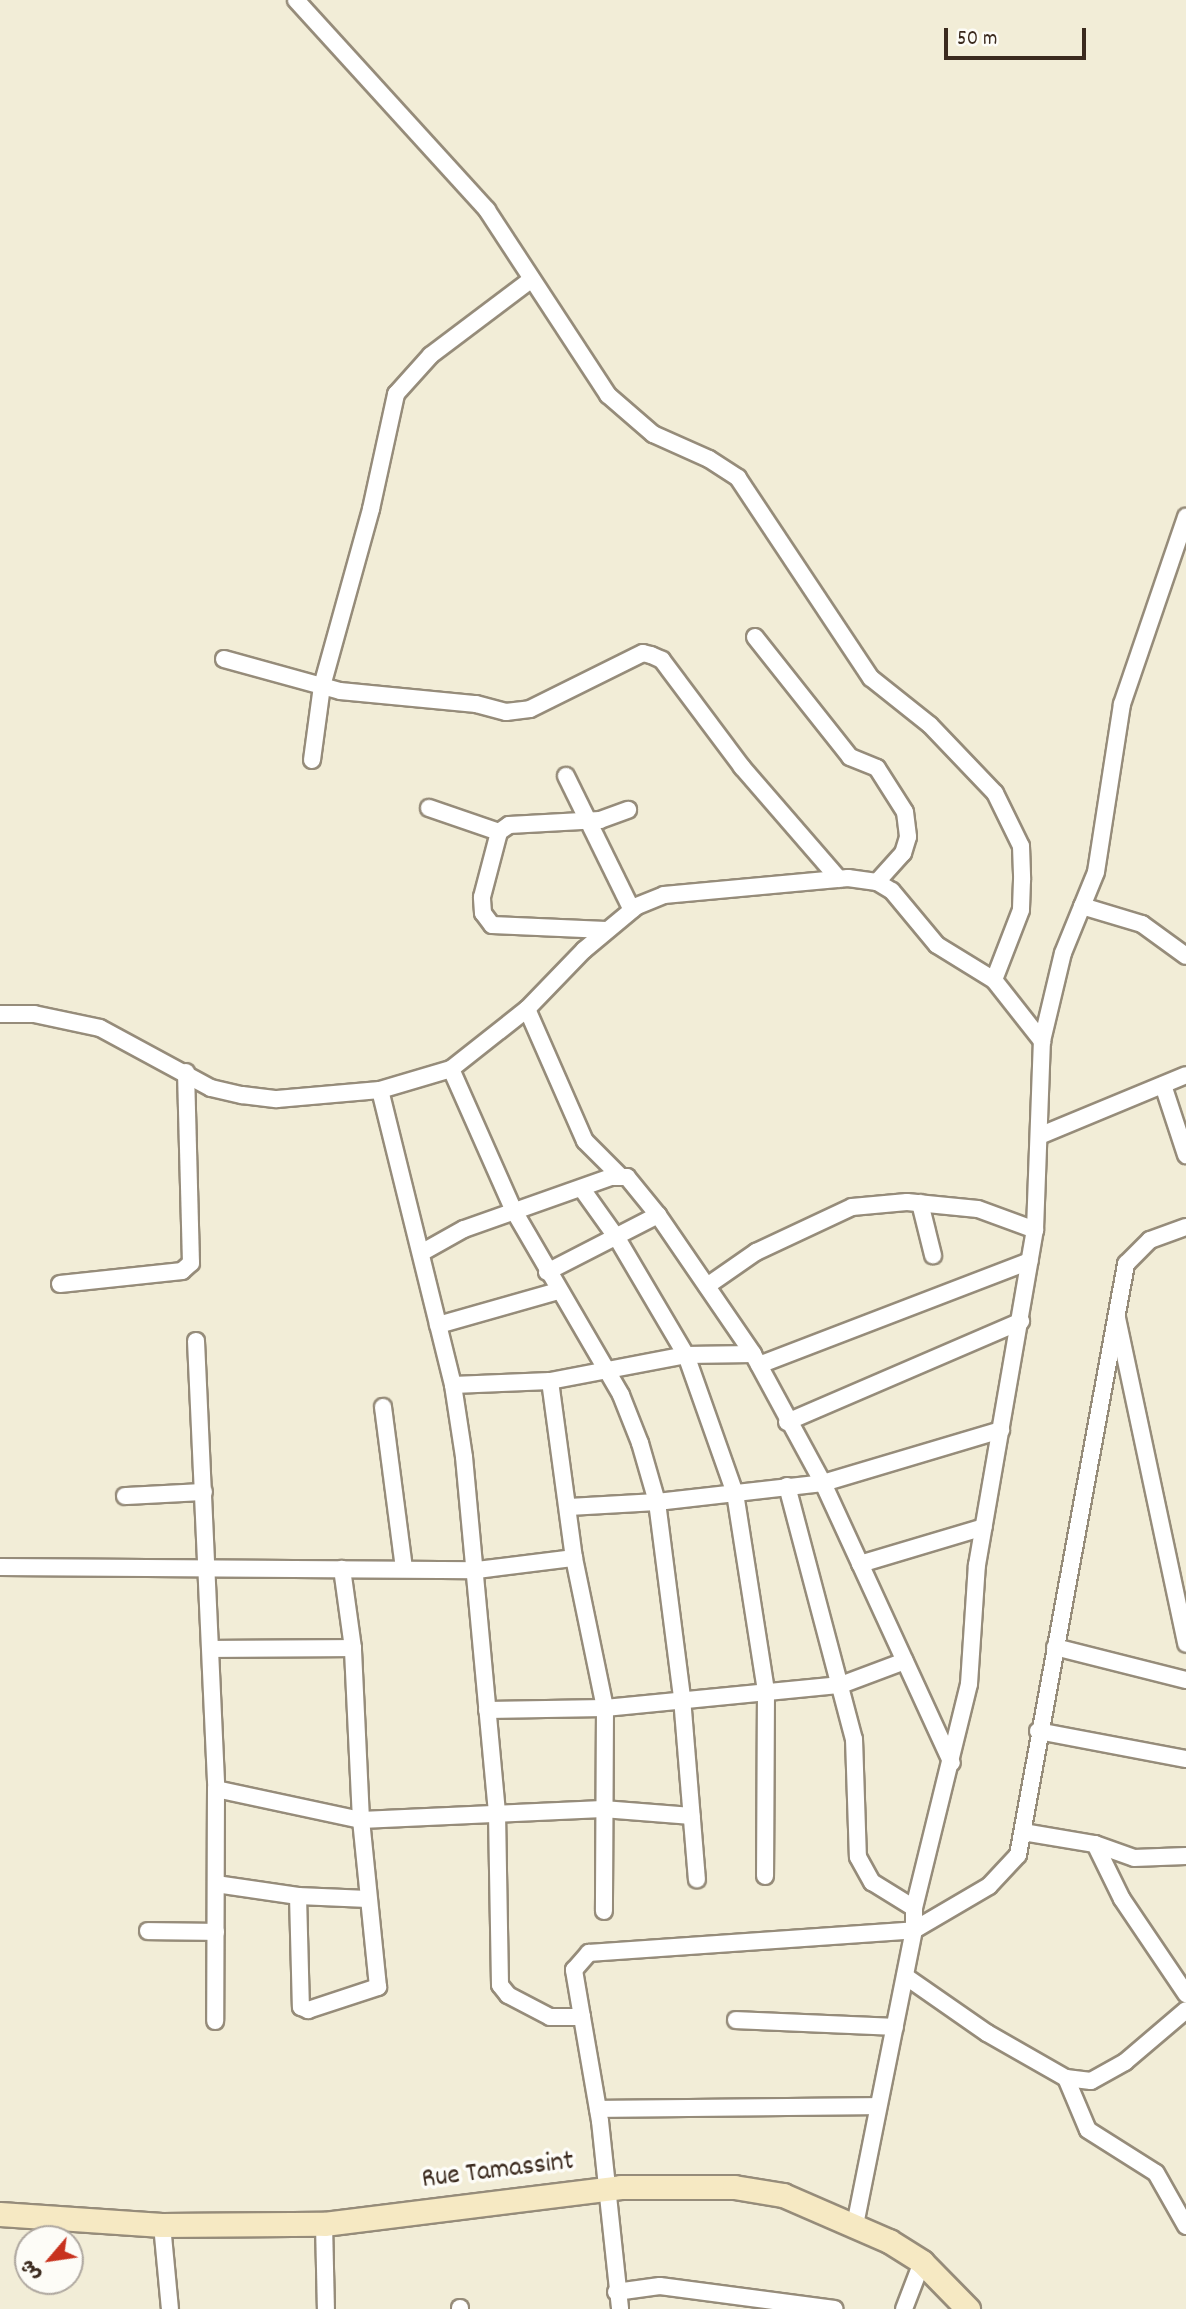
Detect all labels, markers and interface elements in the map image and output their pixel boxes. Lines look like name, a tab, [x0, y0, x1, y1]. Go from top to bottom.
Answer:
scale bar	[948, 14, 1090, 58]
text: 50 m	[957, 25, 997, 55]
street label: Rue Tamassint	[420, 2146, 576, 2198]
north arrow	[14, 2225, 84, 2295]
text: ش	[15, 2254, 49, 2285]

